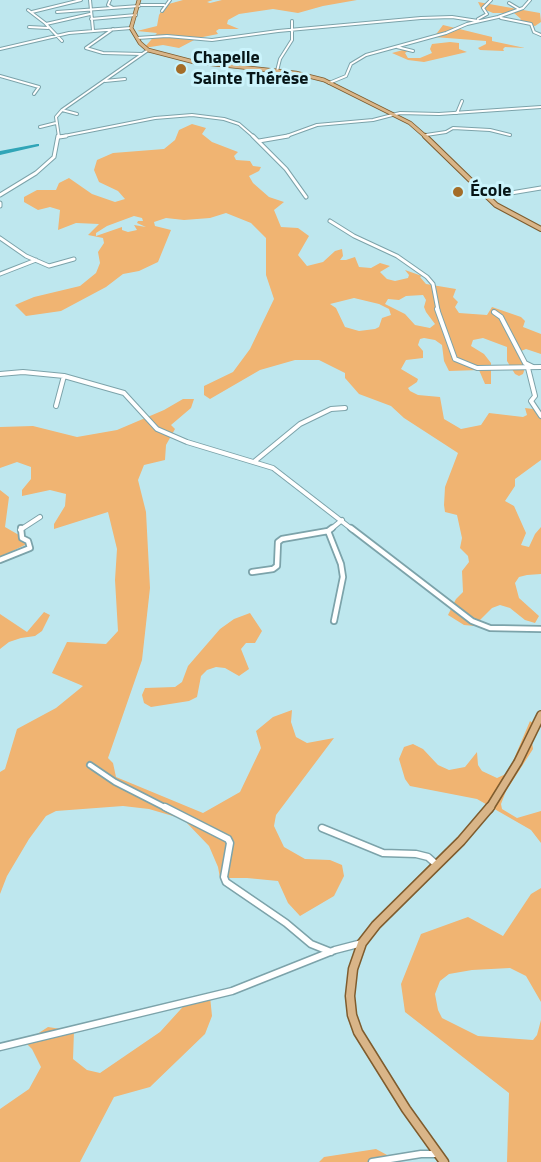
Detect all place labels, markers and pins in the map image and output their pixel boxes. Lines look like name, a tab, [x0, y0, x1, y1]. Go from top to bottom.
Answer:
place label: Chapelle Sainte Thérèse	[193, 48, 308, 90]
marker: Chapelle Sainte Thérèse	[174, 62, 188, 76]
place label: École	[470, 181, 511, 203]
marker: École	[451, 185, 465, 199]

